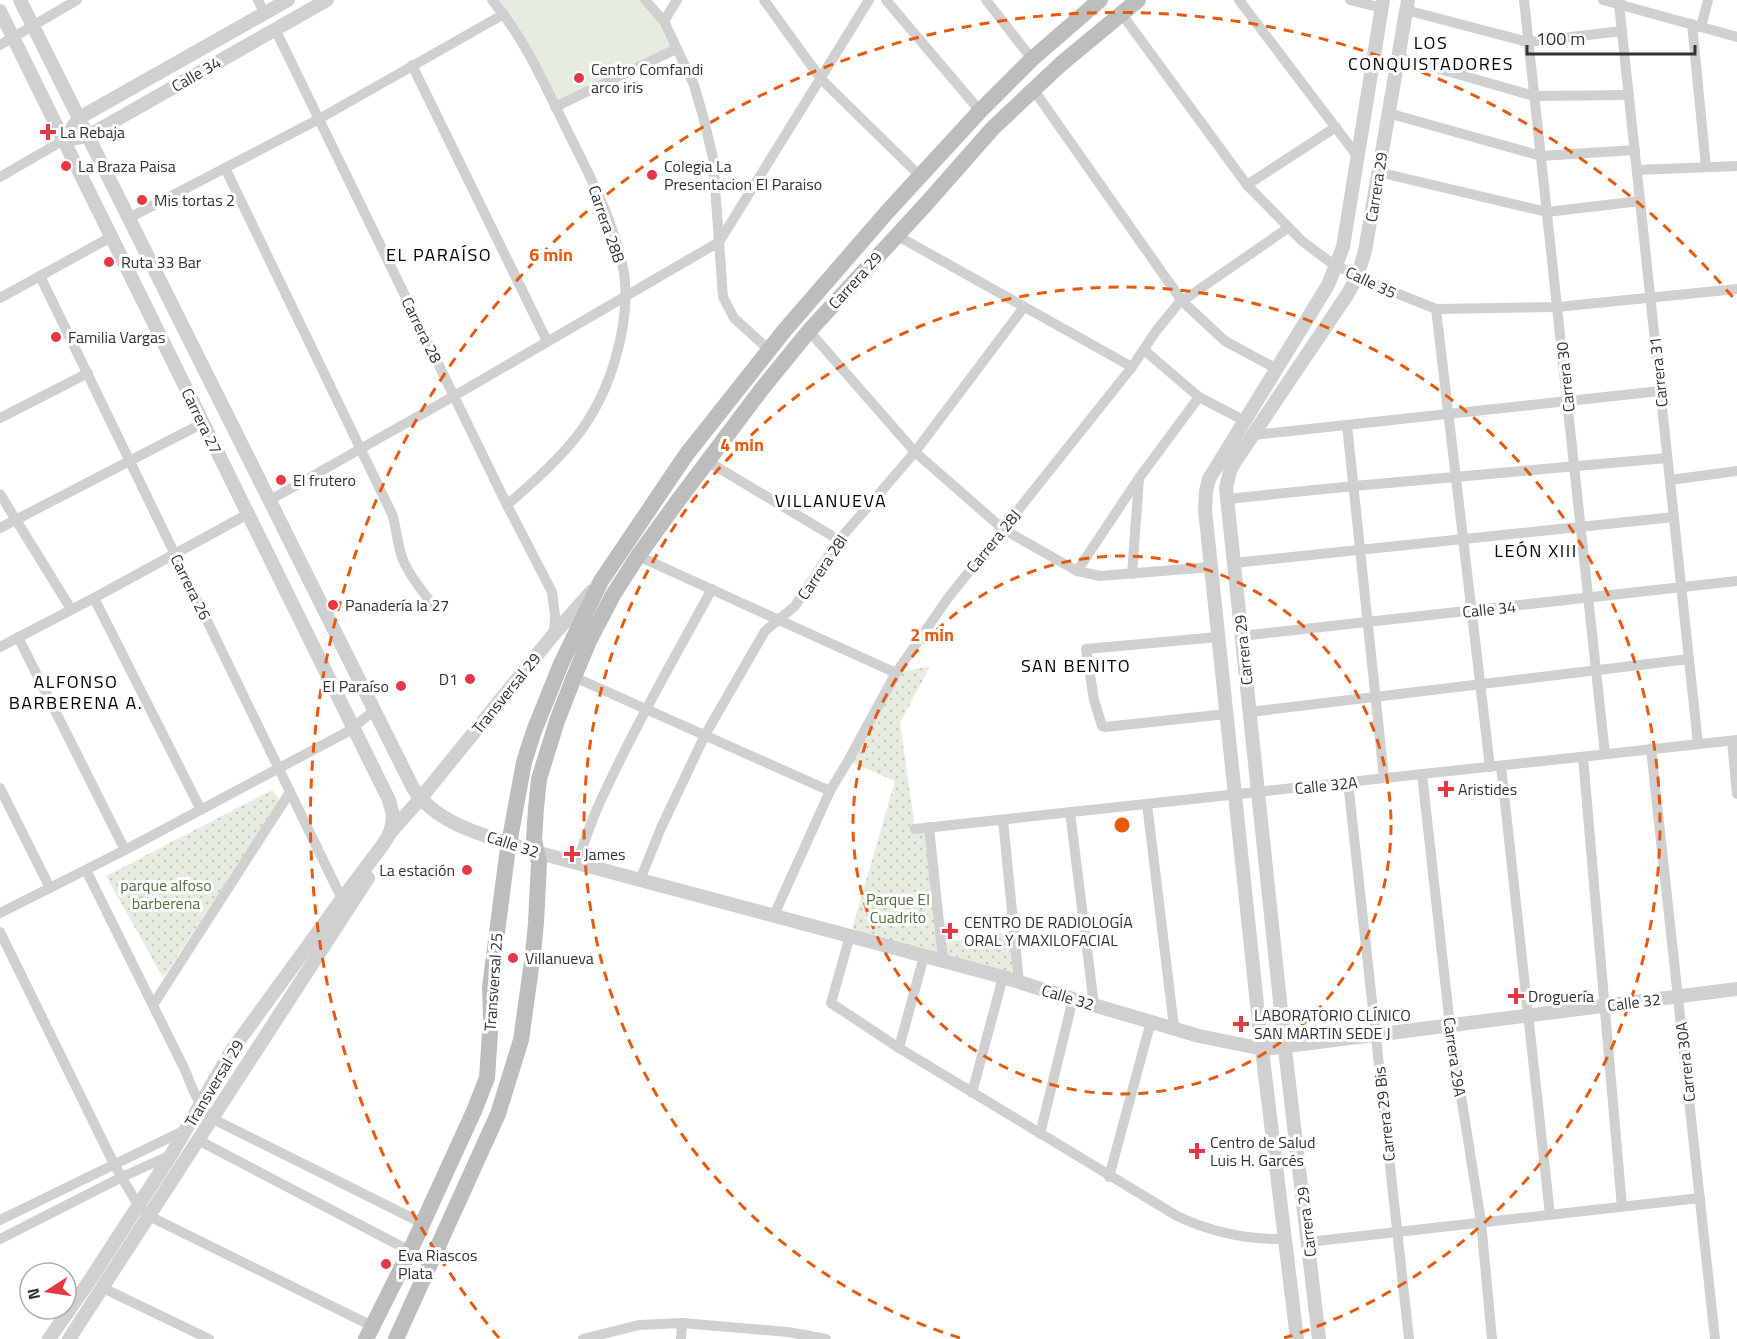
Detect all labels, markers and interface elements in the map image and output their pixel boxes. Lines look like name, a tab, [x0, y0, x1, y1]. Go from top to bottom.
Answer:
scale bar	[1527, 18, 1695, 56]
text: 100 m	[1536, 25, 1585, 52]
district label: LOS CONQUISTADORES	[1348, 29, 1514, 77]
street label: Calle 34	[167, 50, 225, 98]
place label: Centro Comfandi arco iris	[591, 57, 703, 99]
marker: Centro Comfandi arco iris	[572, 71, 586, 85]
place label: La Rebaja	[60, 120, 125, 144]
marker: La Rebaja	[41, 125, 55, 139]
street label: Carrera 29	[1359, 150, 1393, 224]
place label: La Braza Paisa	[78, 154, 176, 178]
place label: Colegia La Presentacion El Paraiso	[664, 154, 822, 196]
marker: La Braza Paisa	[59, 159, 73, 173]
marker: Colegia La Presentacion El Paraiso	[645, 168, 659, 182]
street label: Carrera 28B	[583, 182, 632, 266]
place label: Mis tortas 2	[154, 188, 235, 212]
marker: Mis tortas 2	[135, 193, 149, 207]
district label: EL PARAÍSO	[386, 241, 492, 268]
text: 6 min	[529, 241, 573, 268]
street label: Carrera 29	[822, 246, 888, 314]
place label: Ruta 33 Bar	[121, 250, 202, 274]
marker: Ruta 33 Bar	[102, 255, 116, 269]
street label: Calle 35	[1342, 260, 1400, 304]
street label: Carrera 28	[396, 293, 448, 367]
place label: Familia Vargas	[68, 325, 166, 349]
marker: Familia Vargas	[49, 330, 63, 344]
street label: Carrera 31	[1642, 336, 1674, 408]
street label: Carrera 30	[1549, 341, 1581, 413]
street label: Carrera 27	[176, 384, 228, 458]
text: 4 min	[720, 431, 764, 458]
place label: El frutero	[293, 468, 356, 492]
marker: El frutero	[274, 473, 288, 487]
district label: VILLANUEVA	[775, 487, 887, 514]
street label: Carrera 28J	[960, 504, 1026, 578]
street label: Carrera 28I	[791, 529, 853, 605]
district label: LEÓN XIII	[1494, 537, 1578, 564]
street label: Carrera 26	[165, 550, 217, 624]
place label: Panadería la 27	[345, 593, 449, 617]
street label: Calle 34	[1461, 594, 1517, 624]
marker: Panadería la 27	[326, 598, 340, 612]
street label: Carrera 29	[1227, 614, 1259, 686]
text: 2 min	[910, 621, 954, 648]
street label: Transversal 29	[466, 647, 546, 739]
district label: SAN BENITO	[1021, 652, 1131, 679]
place label: D1	[439, 667, 458, 691]
district label: ALFONSO BARBERENA A.	[9, 668, 143, 716]
marker: D1	[463, 672, 477, 686]
place label: El Paraíso	[323, 674, 389, 698]
marker: El Paraíso	[394, 679, 408, 693]
street label: Calle 32A	[1293, 770, 1359, 800]
place label: Aristides	[1458, 777, 1517, 801]
marker: Aristides	[1439, 782, 1453, 796]
centre of rings	[1112, 815, 1132, 835]
street label: Calle 32	[484, 824, 542, 864]
place label: James	[584, 842, 626, 866]
marker: James	[565, 847, 579, 861]
place label: La estación	[379, 858, 455, 882]
marker: La estación	[460, 863, 474, 877]
park label: parque alfoso barberena	[120, 873, 212, 915]
park label: Parque El Cuadrito	[866, 887, 930, 929]
place label: CENTRO DE RADIOLOGÍA ORAL Y MAXILOFACIAL	[964, 910, 1133, 952]
marker: CENTRO DE RADIOLOGÍA ORAL Y MAXILOFACIAL	[941, 922, 959, 940]
street label: Transversal 25	[478, 932, 508, 1032]
place label: Villanueva	[525, 946, 594, 970]
marker: Villanueva	[506, 951, 520, 965]
street label: Calle 32	[1039, 978, 1097, 1016]
place label: Droguería	[1528, 984, 1594, 1008]
street label: Calle 32	[1606, 987, 1662, 1017]
marker: Droguería	[1509, 989, 1523, 1003]
place label: LABORATORIO CLÍNICO SAN MARTIN SEDE J	[1254, 1003, 1411, 1045]
marker: LABORATORIO CLÍNICO SAN MARTIN SEDE J	[1232, 1015, 1250, 1033]
street label: Carrera 29A	[1438, 1016, 1473, 1099]
street label: Carrera 30A	[1669, 1020, 1701, 1103]
street label: Transversal 29	[178, 1035, 250, 1131]
street label: Carrera 29 Bis	[1367, 1065, 1401, 1163]
place label: Centro de Salud Luis H. Garcés	[1210, 1130, 1316, 1172]
marker: Centro de Salud Luis H. Garcés	[1188, 1142, 1206, 1160]
street label: Carrera 29	[1290, 1185, 1322, 1259]
place label: Eva Riascos Plata	[398, 1243, 477, 1285]
marker: Eva Riascos Plata	[379, 1257, 393, 1271]
north arrow	[18, 1261, 78, 1321]
text: N	[20, 1286, 46, 1302]

